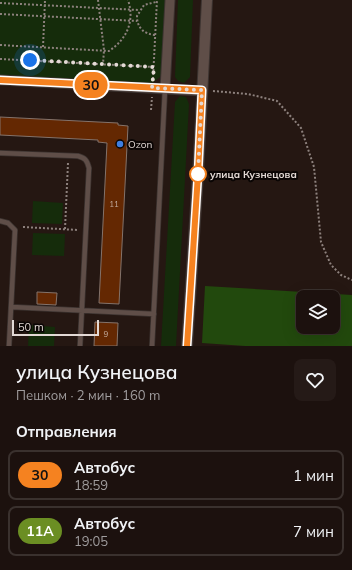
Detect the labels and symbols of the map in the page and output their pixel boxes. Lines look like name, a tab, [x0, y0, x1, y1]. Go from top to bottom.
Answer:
your location	[20, 50, 40, 70]
line badge: 30	[73, 72, 109, 98]
place label: Ozon	[128, 138, 153, 151]
marker: Ozon	[115, 139, 125, 149]
marker: улица Кузнецова	[189, 165, 207, 183]
place label: улица Кузнецова	[210, 168, 297, 181]
house number: 11	[109, 199, 119, 209]
scale bar	[12, 318, 99, 337]
house number: 9	[104, 329, 109, 339]

